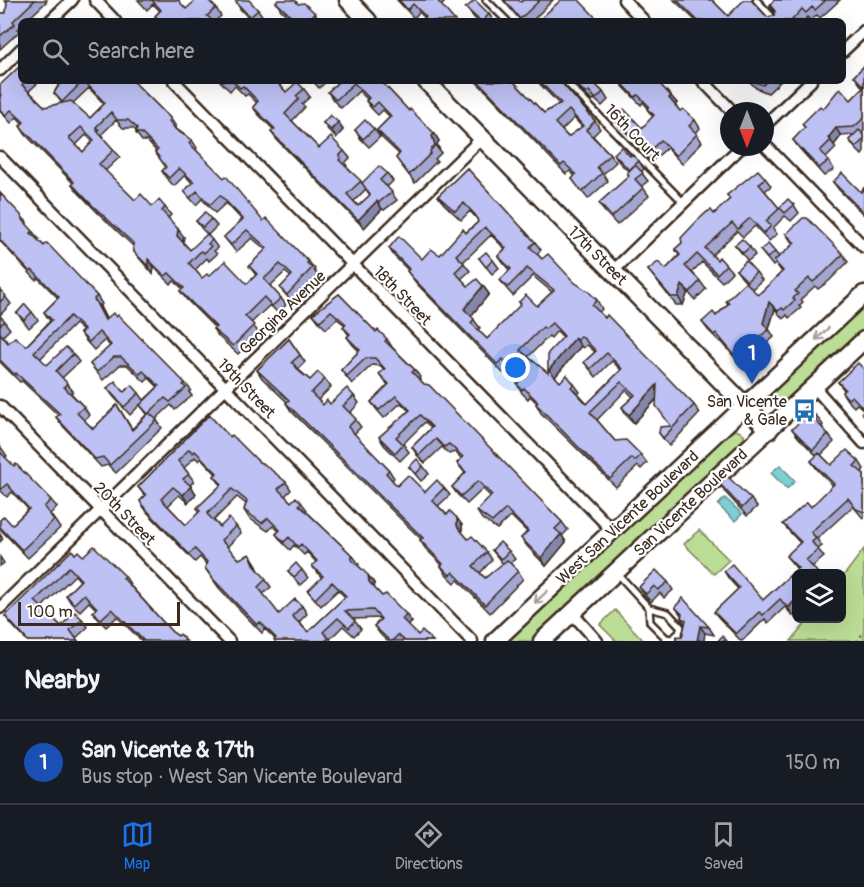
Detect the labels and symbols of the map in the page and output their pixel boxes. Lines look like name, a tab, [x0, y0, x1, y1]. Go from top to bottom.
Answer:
street label: 16th Court	[600, 100, 665, 166]
north arrow	[720, 102, 774, 156]
street label: 17th Street	[564, 222, 631, 290]
street label: 18th Street	[369, 262, 436, 330]
street label: Georgina Avenue	[235, 266, 330, 359]
one-way arrow	[814, 327, 829, 342]
pin: 1	[732, 334, 771, 384]
your location	[501, 353, 530, 382]
street label: 19th Street	[213, 355, 280, 423]
place label: San Vicente & Gale	[707, 392, 787, 430]
bus stop icon: San Vicente & Gale	[792, 397, 818, 423]
street label: San Vicente Boulevard	[629, 445, 752, 561]
street label: West San Vicente Boulevard	[552, 446, 703, 589]
street label: 20th Street	[89, 478, 160, 550]
one-way arrow	[534, 590, 549, 604]
scale bar	[18, 599, 180, 626]

